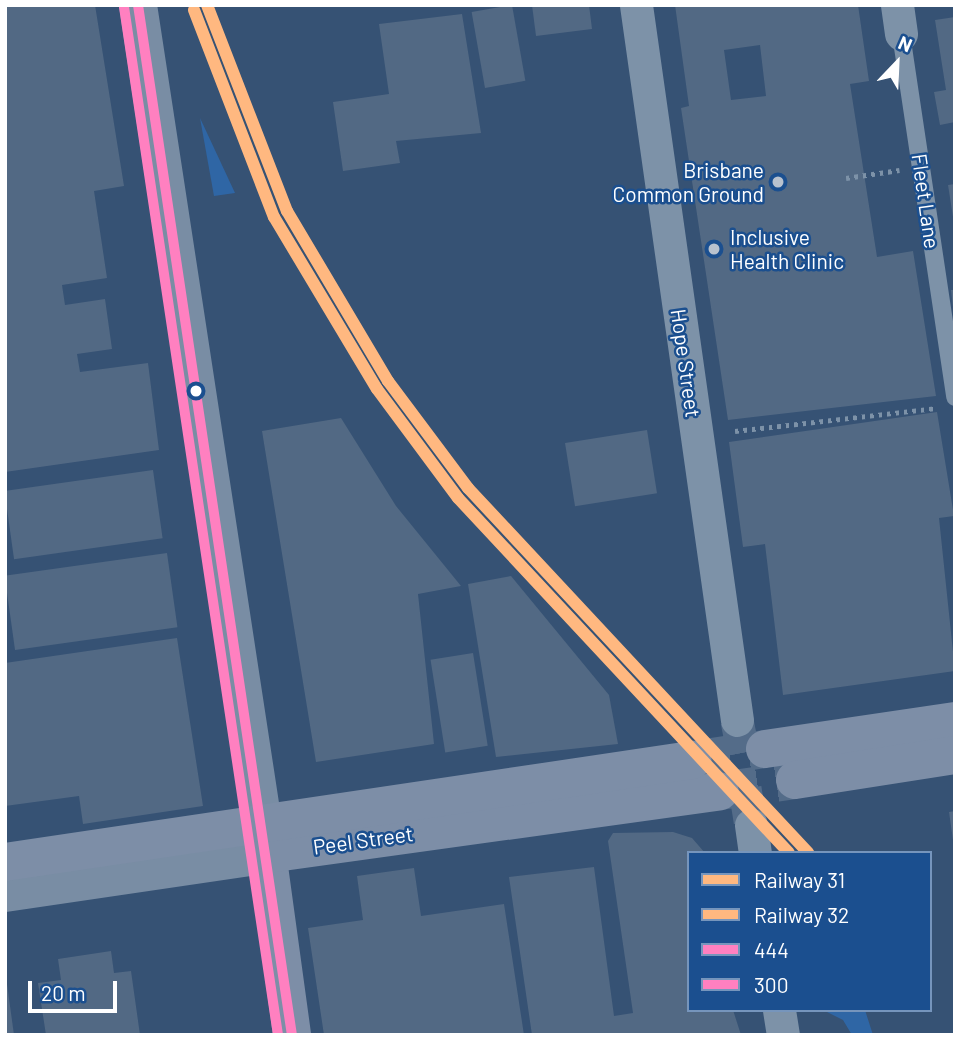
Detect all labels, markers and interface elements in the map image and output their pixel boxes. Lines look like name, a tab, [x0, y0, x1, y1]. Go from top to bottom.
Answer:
north arrow	[862, 28, 932, 98]
text: N	[895, 30, 916, 56]
street label: Fleet Lane	[907, 152, 945, 250]
place label: Brisbane Common Ground	[613, 157, 764, 207]
marker: Brisbane Common Ground	[770, 174, 786, 190]
place label: Inclusive Health Clinic	[730, 224, 844, 274]
marker: Inclusive Health Clinic	[704, 239, 724, 259]
street label: Hope Street	[666, 307, 706, 419]
unlabelled marker	[189, 384, 203, 398]
street label: Peel Street	[311, 821, 415, 859]
legend	[687, 851, 932, 1012]
text: Railway 31	[754, 867, 845, 892]
text: Railway 32	[754, 902, 849, 927]
text: 444	[754, 937, 789, 962]
scale bar	[32, 967, 121, 1011]
text: 300	[754, 972, 789, 997]
text: 20 m	[41, 980, 86, 1005]

